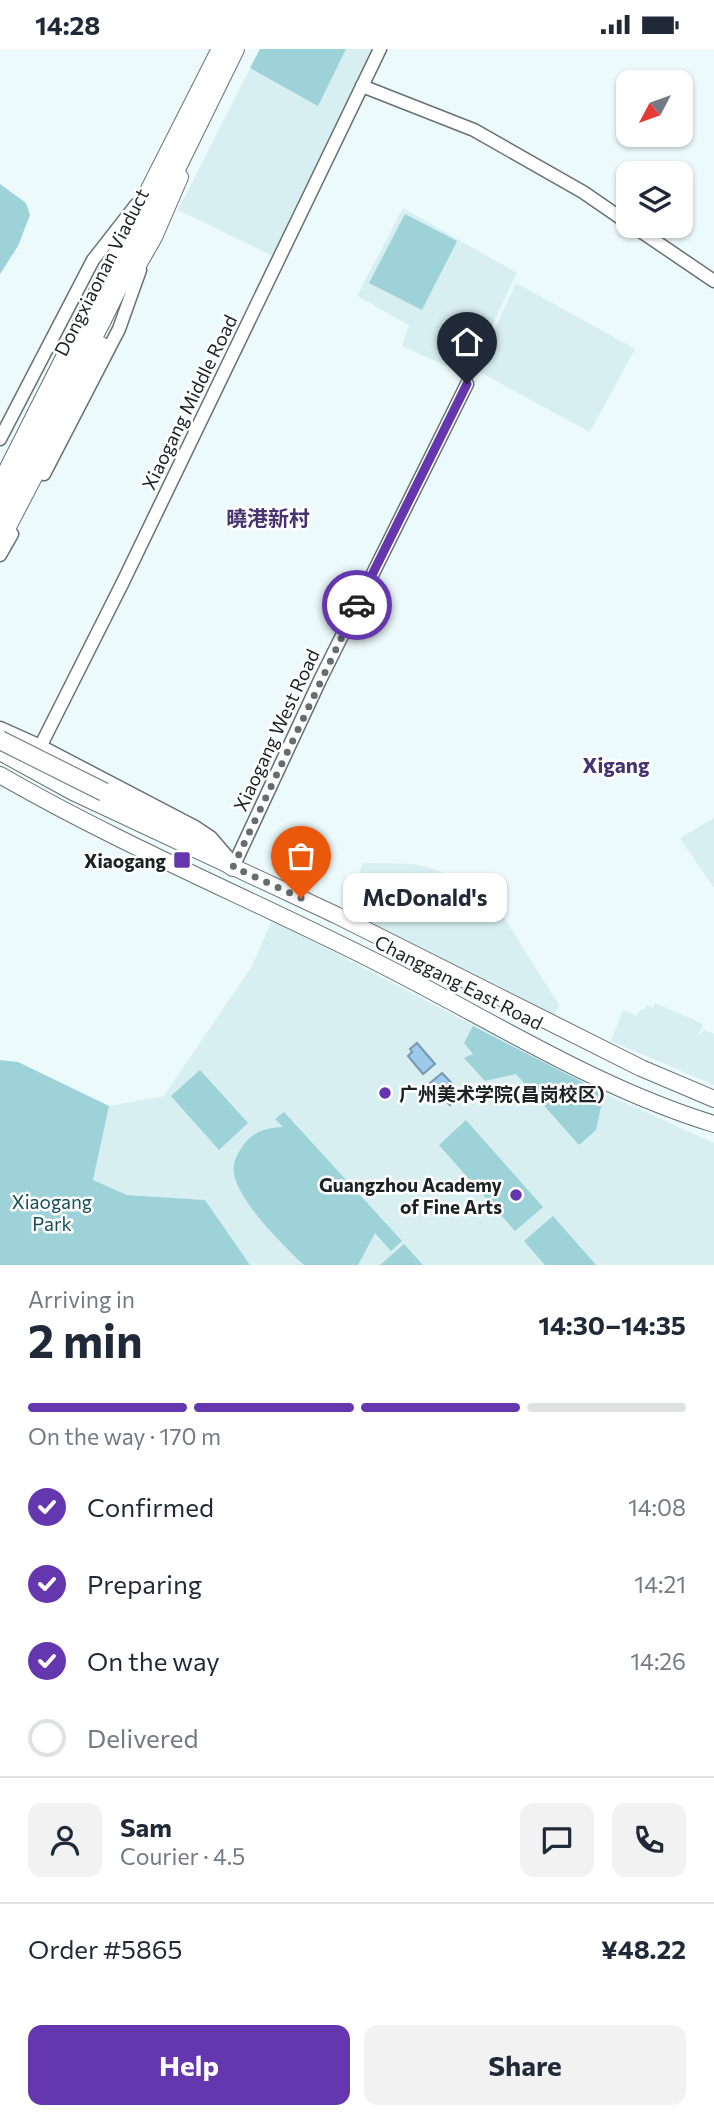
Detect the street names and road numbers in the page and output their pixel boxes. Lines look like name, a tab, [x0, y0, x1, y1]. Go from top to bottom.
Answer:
street label: Dongxiaonan Viaduct	[49, 184, 153, 360]
street label: Xiaogang Middle Road	[137, 311, 241, 493]
street label: Xiaogang West Road	[228, 645, 324, 815]
street label: Changgang East Road	[371, 930, 547, 1034]

